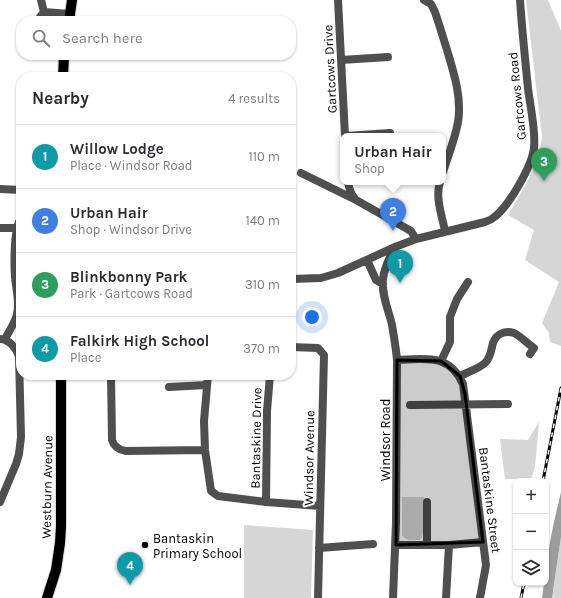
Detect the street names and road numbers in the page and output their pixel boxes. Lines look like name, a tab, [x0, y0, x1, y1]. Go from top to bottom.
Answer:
street label: Gartcows Drive	[320, 24, 340, 114]
street label: Gartcows Road	[505, 51, 529, 141]
street label: Bantaskine Drive	[248, 387, 264, 489]
street label: Windsor Road	[378, 399, 393, 481]
street label: Windsor Avenue	[301, 410, 317, 506]
street label: Westburn Avenue	[39, 435, 55, 539]
street label: Bantaskine Street	[476, 446, 504, 554]

